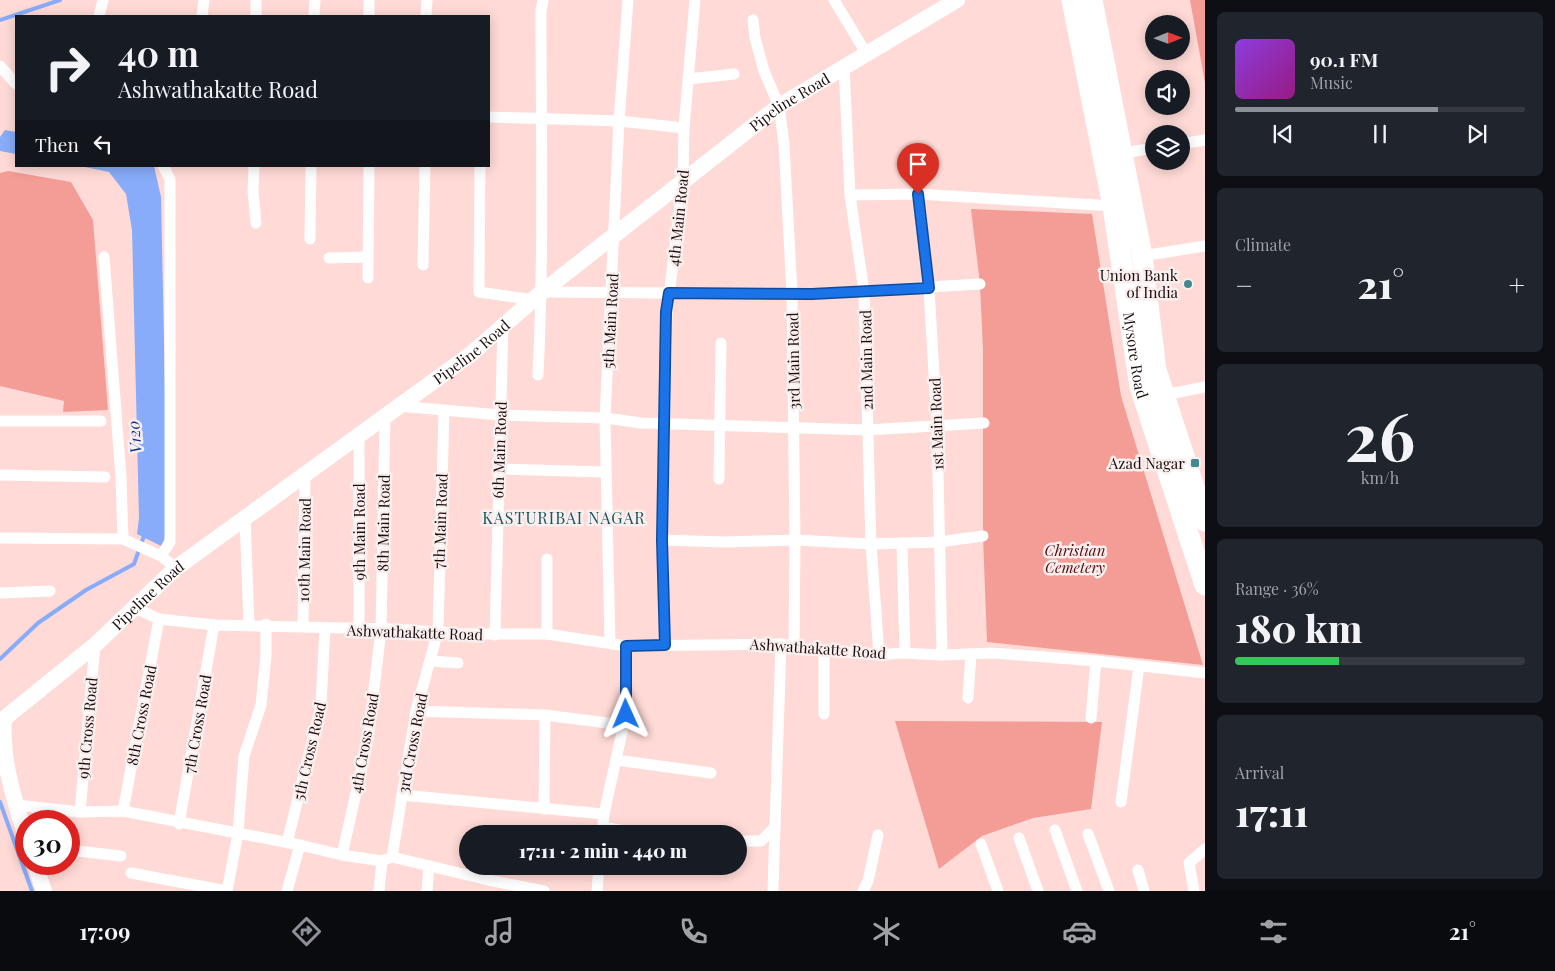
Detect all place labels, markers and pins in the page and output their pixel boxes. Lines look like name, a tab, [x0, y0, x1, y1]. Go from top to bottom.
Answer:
pin	[897, 143, 939, 194]
place label: Union Bank of India	[1100, 265, 1179, 302]
marker: Union Bank of India	[1182, 278, 1194, 290]
place label: Azad Nagar	[1108, 453, 1185, 473]
marker: Azad Nagar	[1189, 457, 1201, 469]

